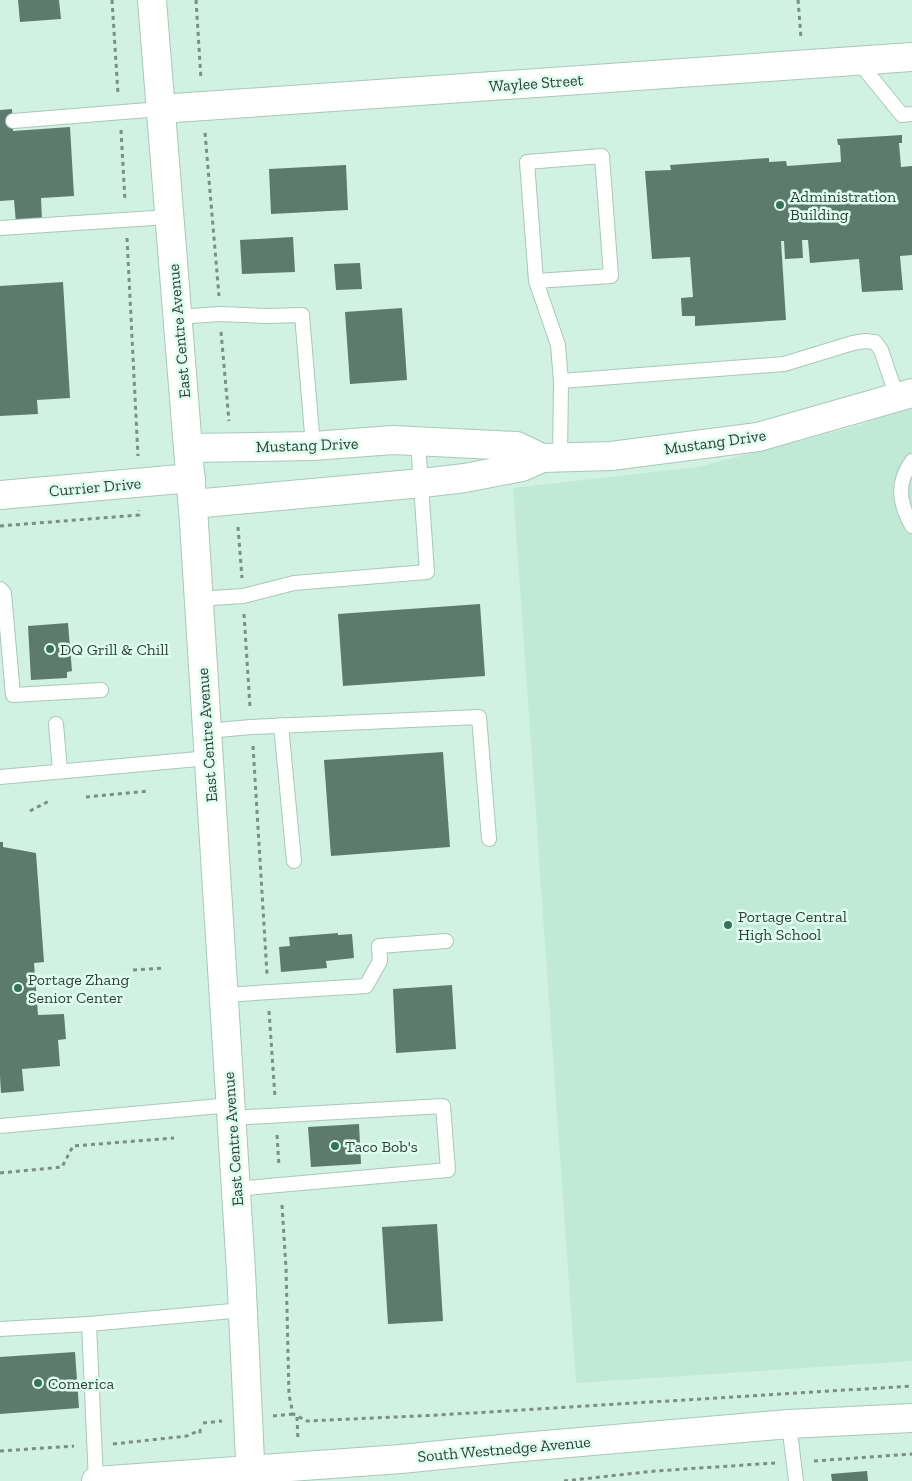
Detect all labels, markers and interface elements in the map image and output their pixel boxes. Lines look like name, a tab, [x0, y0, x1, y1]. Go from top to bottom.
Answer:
street label: Waylee Street	[488, 70, 584, 96]
place label: Administration Building	[790, 187, 897, 224]
marker: Administration Building	[774, 199, 786, 211]
street label: East Centre Avenue	[164, 263, 194, 399]
street label: Mustang Drive	[663, 425, 767, 459]
street label: Mustang Drive	[255, 434, 359, 456]
street label: Currier Drive	[48, 474, 142, 500]
place label: DQ Grill & Chill	[60, 640, 169, 659]
marker: DQ Grill & Chill	[44, 643, 56, 655]
street label: East Centre Avenue	[193, 667, 221, 803]
place label: Portage Central High School	[738, 907, 847, 944]
marker: Portage Central High School	[722, 919, 734, 931]
place label: Portage Zhang Senior Center	[28, 970, 129, 1007]
marker: Portage Zhang Senior Center	[12, 982, 24, 994]
street label: East Centre Avenue	[219, 1071, 247, 1207]
place label: Taco Bob's	[345, 1137, 418, 1156]
marker: Taco Bob's	[329, 1140, 341, 1152]
place label: Comerica	[48, 1374, 114, 1393]
marker: Comerica	[32, 1377, 44, 1389]
street label: South Westnedge Avenue	[417, 1432, 591, 1466]

